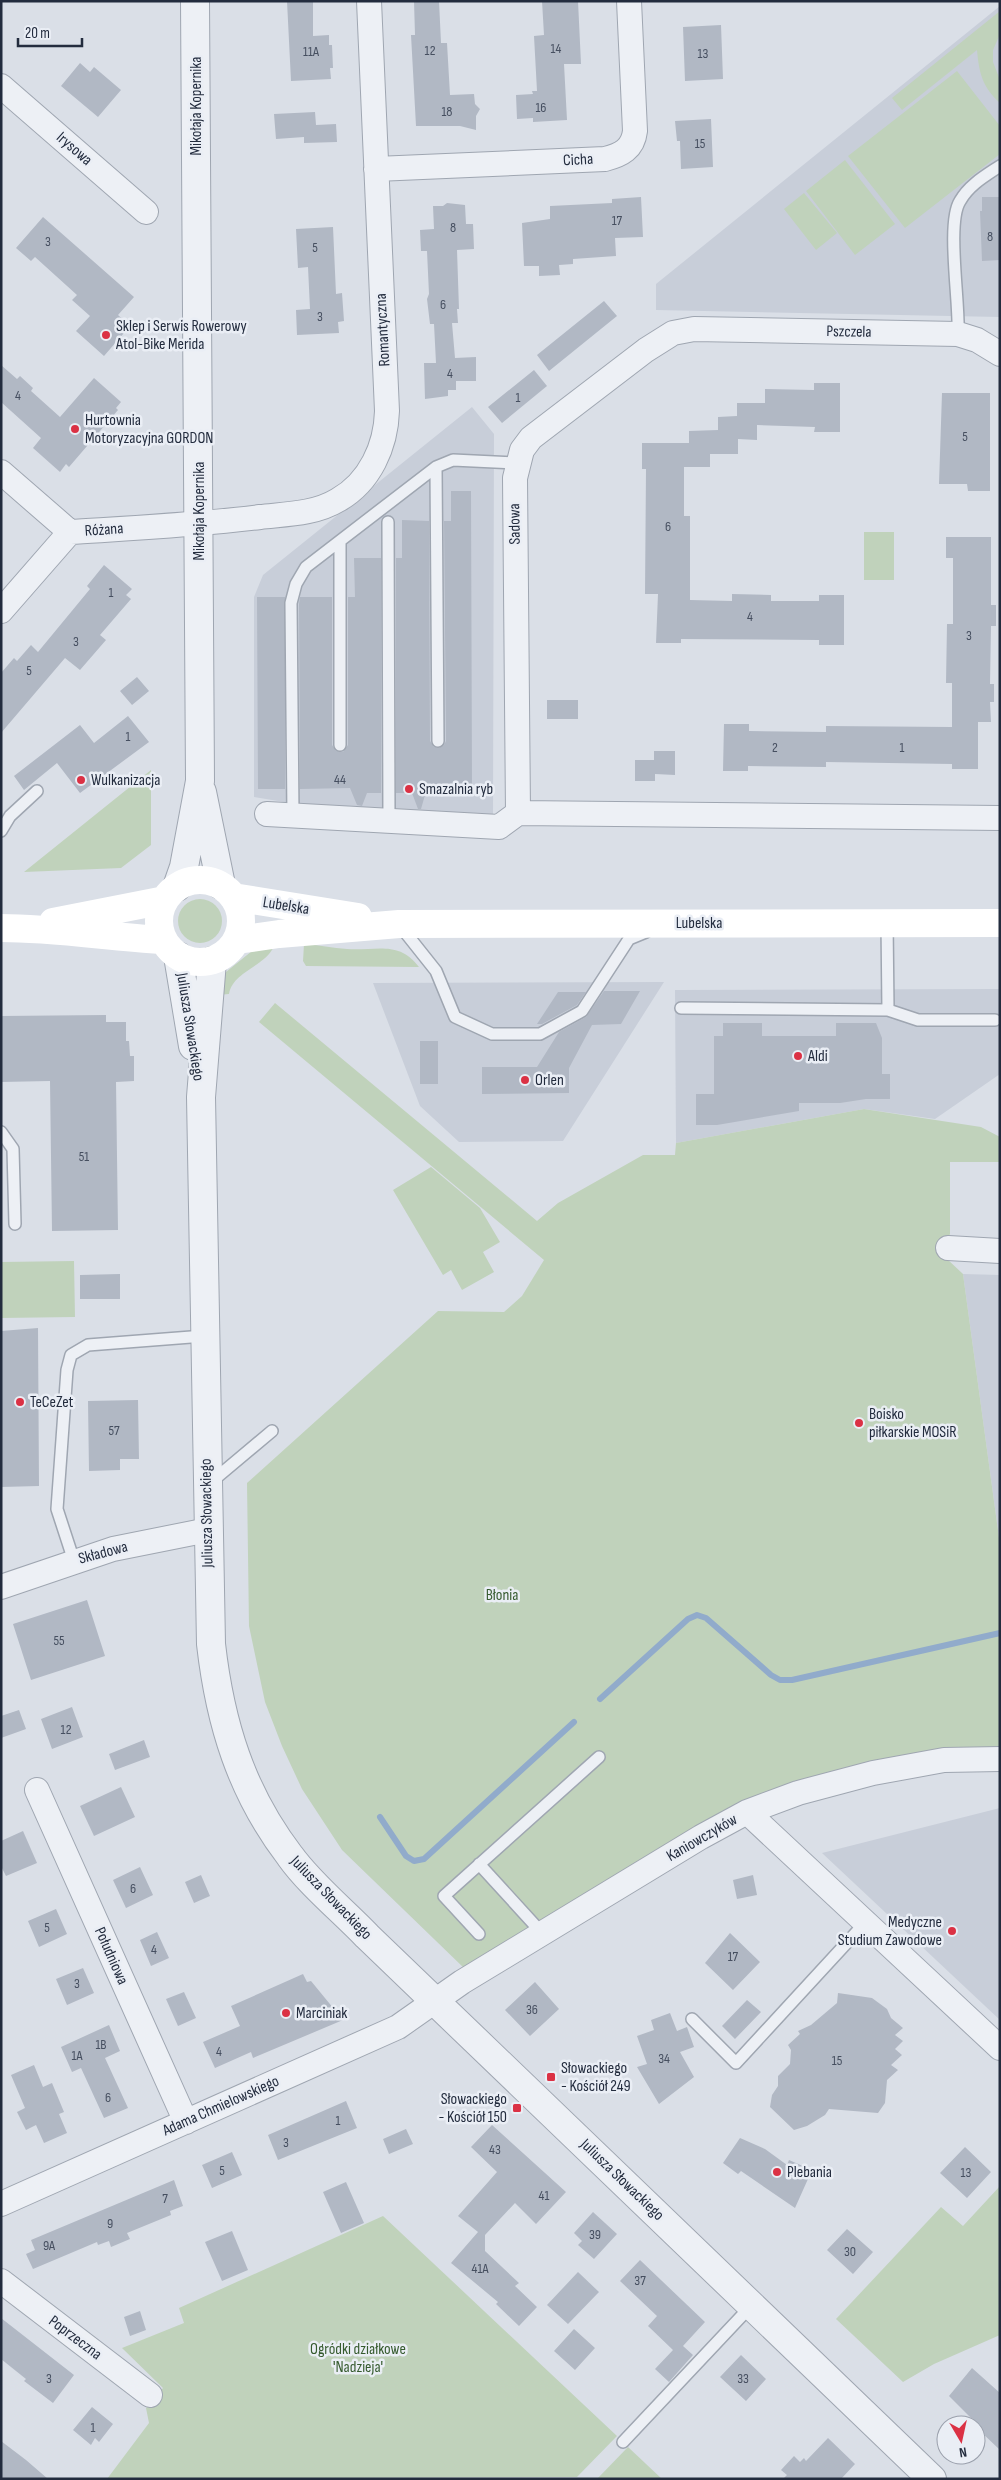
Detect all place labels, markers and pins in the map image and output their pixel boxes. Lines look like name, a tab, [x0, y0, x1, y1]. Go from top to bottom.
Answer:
place label: Sklep i Serwis Rowerowy Atol-Bike Merida	[115, 317, 247, 354]
marker: Sklep i Serwis Rowerowy Atol-Bike Merida	[100, 329, 112, 341]
place label: Hurtownia Motoryzacyjna GORDON	[85, 411, 214, 448]
marker: Hurtownia Motoryzacyjna GORDON	[69, 423, 81, 435]
place label: Wulkanizacja	[91, 771, 160, 790]
marker: Wulkanizacja	[75, 774, 87, 786]
place label: Smazalnia ryb	[419, 780, 493, 799]
marker: Smazalnia ryb	[403, 783, 415, 795]
place label: Aldi	[807, 1047, 828, 1066]
marker: Aldi	[792, 1050, 804, 1062]
place label: Orlen	[535, 1071, 564, 1090]
marker: Orlen	[519, 1074, 531, 1086]
place label: TeCeZet	[30, 1393, 74, 1412]
marker: TeCeZet	[14, 1396, 26, 1408]
place label: Boisko piłkarskie MOSiR	[869, 1405, 957, 1442]
marker: Boisko piłkarskie MOSiR	[853, 1417, 865, 1429]
place label: Medyczne Studium Zawodowe	[838, 1913, 942, 1950]
marker: Medyczne Studium Zawodowe	[946, 1925, 958, 1937]
place label: Marciniak	[296, 2004, 347, 2023]
marker: Marciniak	[280, 2007, 292, 2019]
place label: Słowackiego - Kościół 249	[561, 2059, 631, 2096]
marker: Słowackiego - Kościół 249	[545, 2071, 557, 2083]
place label: Słowackiego - Kościół 150	[439, 2090, 507, 2127]
marker: Słowackiego - Kościół 150	[511, 2102, 523, 2114]
place label: Plebania	[787, 2163, 832, 2182]
marker: Plebania	[771, 2166, 783, 2178]

